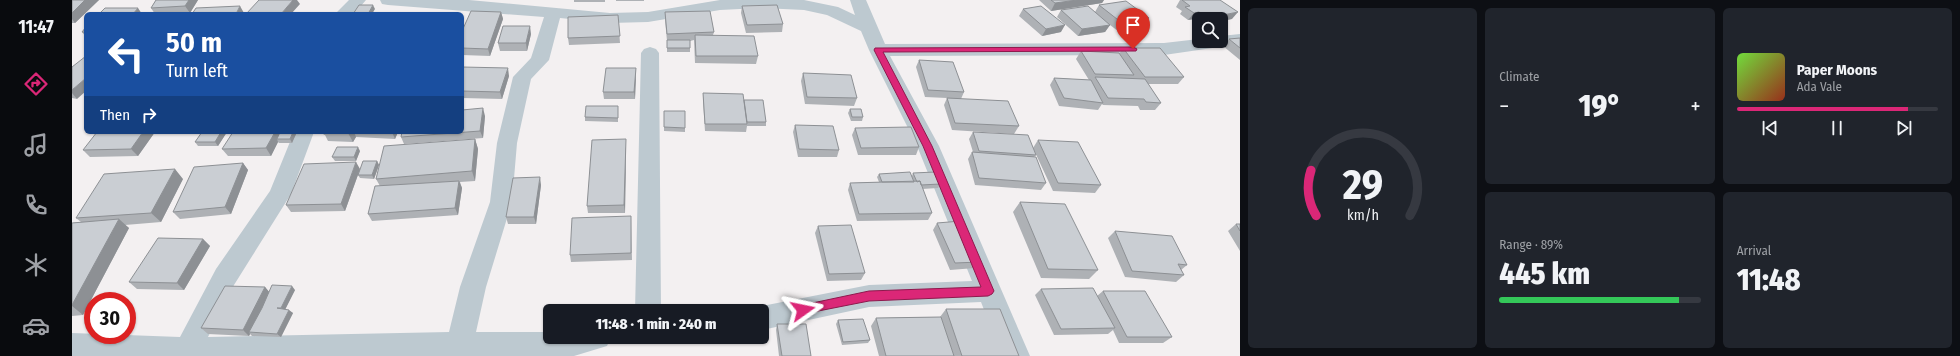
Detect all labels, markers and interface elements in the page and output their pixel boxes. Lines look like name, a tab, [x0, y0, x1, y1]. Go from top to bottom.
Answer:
pin	[1116, 8, 1150, 49]
map controls	[1192, 12, 1228, 48]
button: search	[1192, 12, 1228, 48]
icon: arrive	[1122, 14, 1144, 36]
text: 11:47	[18, 16, 54, 38]
text: 50 m	[166, 26, 222, 59]
icon: left	[100, 28, 152, 80]
text: Turn left	[166, 60, 228, 82]
text: Paper Moons	[1797, 61, 1877, 79]
text: Climate	[1499, 69, 1539, 84]
icon: directions	[22, 70, 50, 98]
text: Ada Vale	[1797, 79, 1842, 94]
text: 19°	[1579, 88, 1621, 124]
text: −	[1499, 93, 1509, 120]
text: +	[1691, 93, 1701, 120]
icon: right	[138, 104, 160, 126]
text: Then	[100, 106, 130, 124]
icon: previous	[1759, 117, 1781, 139]
icon: pause	[1826, 117, 1848, 139]
icon: next	[1893, 117, 1915, 139]
icon: music	[22, 131, 50, 159]
text: 29	[1341, 160, 1383, 210]
icon: phone	[22, 191, 50, 219]
text: km/h	[1347, 207, 1379, 224]
text: Range · 89%	[1499, 237, 1563, 252]
text: Arrival	[1737, 243, 1771, 258]
icon: climate	[22, 251, 50, 279]
text: 445 km	[1499, 256, 1590, 292]
text: 11:48	[1737, 262, 1801, 298]
position arrow	[782, 289, 824, 331]
speed limit sign: 30	[84, 292, 136, 344]
icon: car	[22, 312, 50, 340]
text: 11:48 · 1 min · 240 m	[596, 315, 716, 333]

